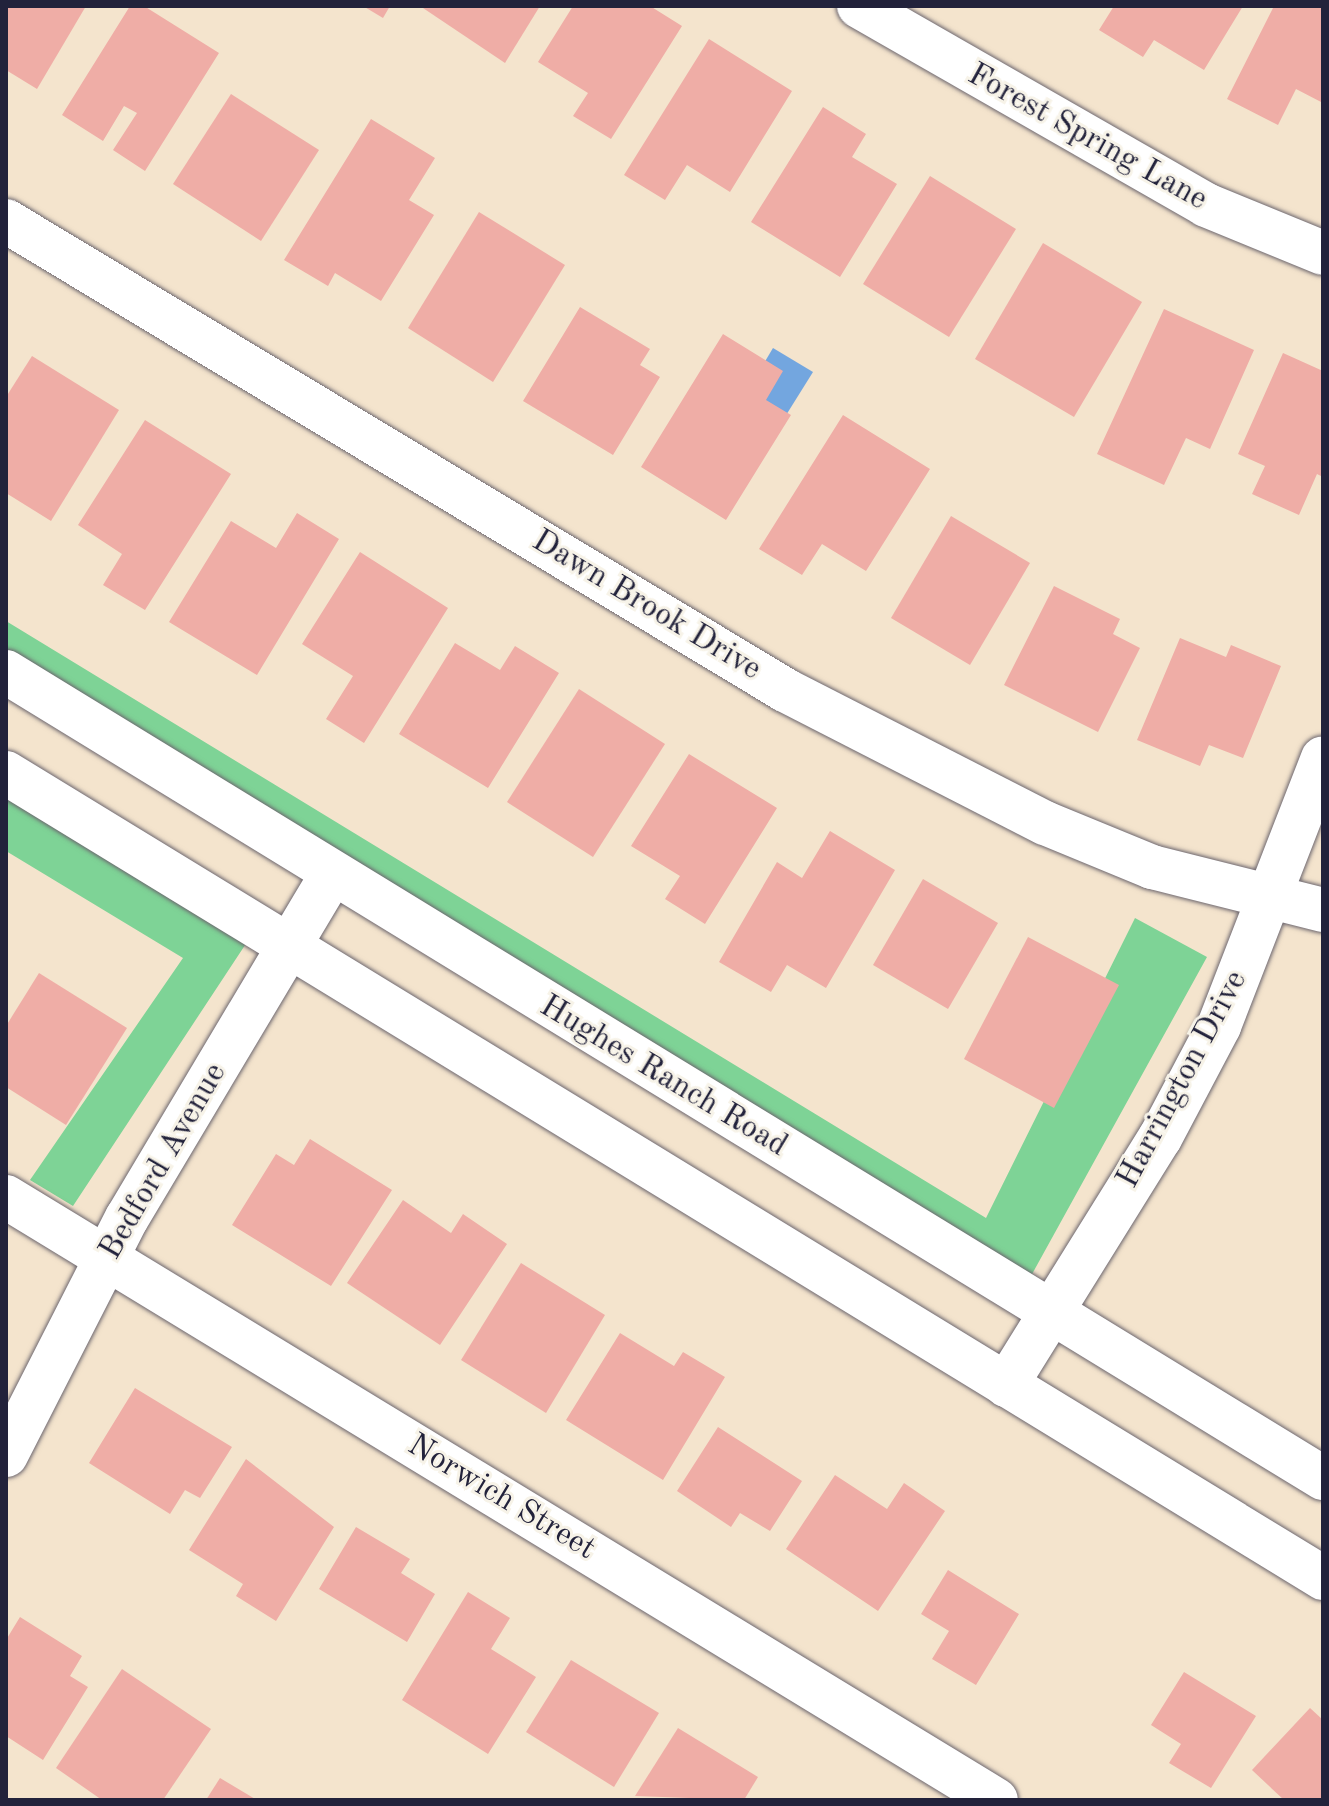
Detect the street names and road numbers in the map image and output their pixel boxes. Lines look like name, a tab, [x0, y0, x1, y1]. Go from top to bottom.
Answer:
street label: Forest Spring Lane	[960, 56, 1214, 220]
street label: Dawn Brook Drive	[524, 522, 768, 690]
street label: Harrington Drive	[1110, 965, 1256, 1195]
street label: Hughes Ranch Road	[532, 988, 794, 1166]
street label: Bedford Avenue	[92, 1057, 236, 1267]
street label: Norwich Street	[400, 1427, 602, 1569]

